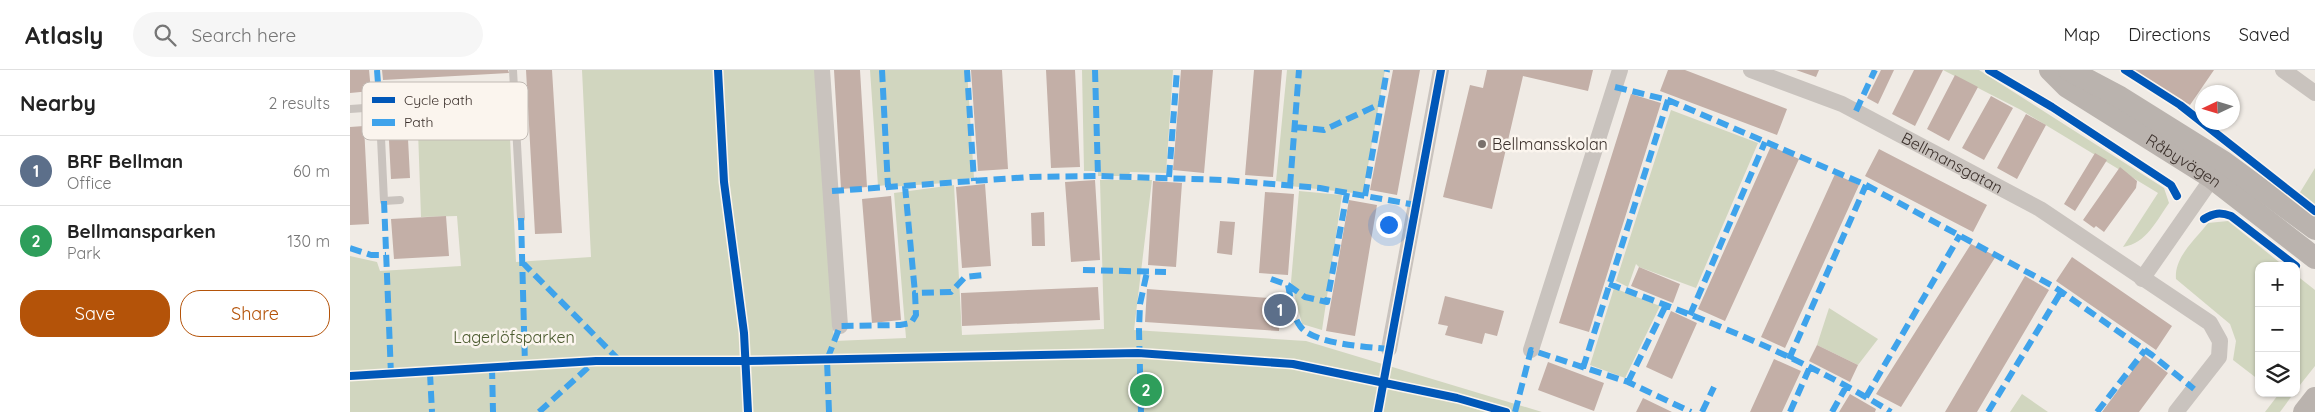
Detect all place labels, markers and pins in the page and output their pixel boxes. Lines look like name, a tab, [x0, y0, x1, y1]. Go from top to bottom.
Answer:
place label: Bellmansskolan	[1492, 134, 1608, 154]
marker: Bellmansskolan	[1476, 138, 1488, 150]
pin: 1	[1264, 291, 1296, 329]
pin: 2	[1130, 371, 1162, 409]

